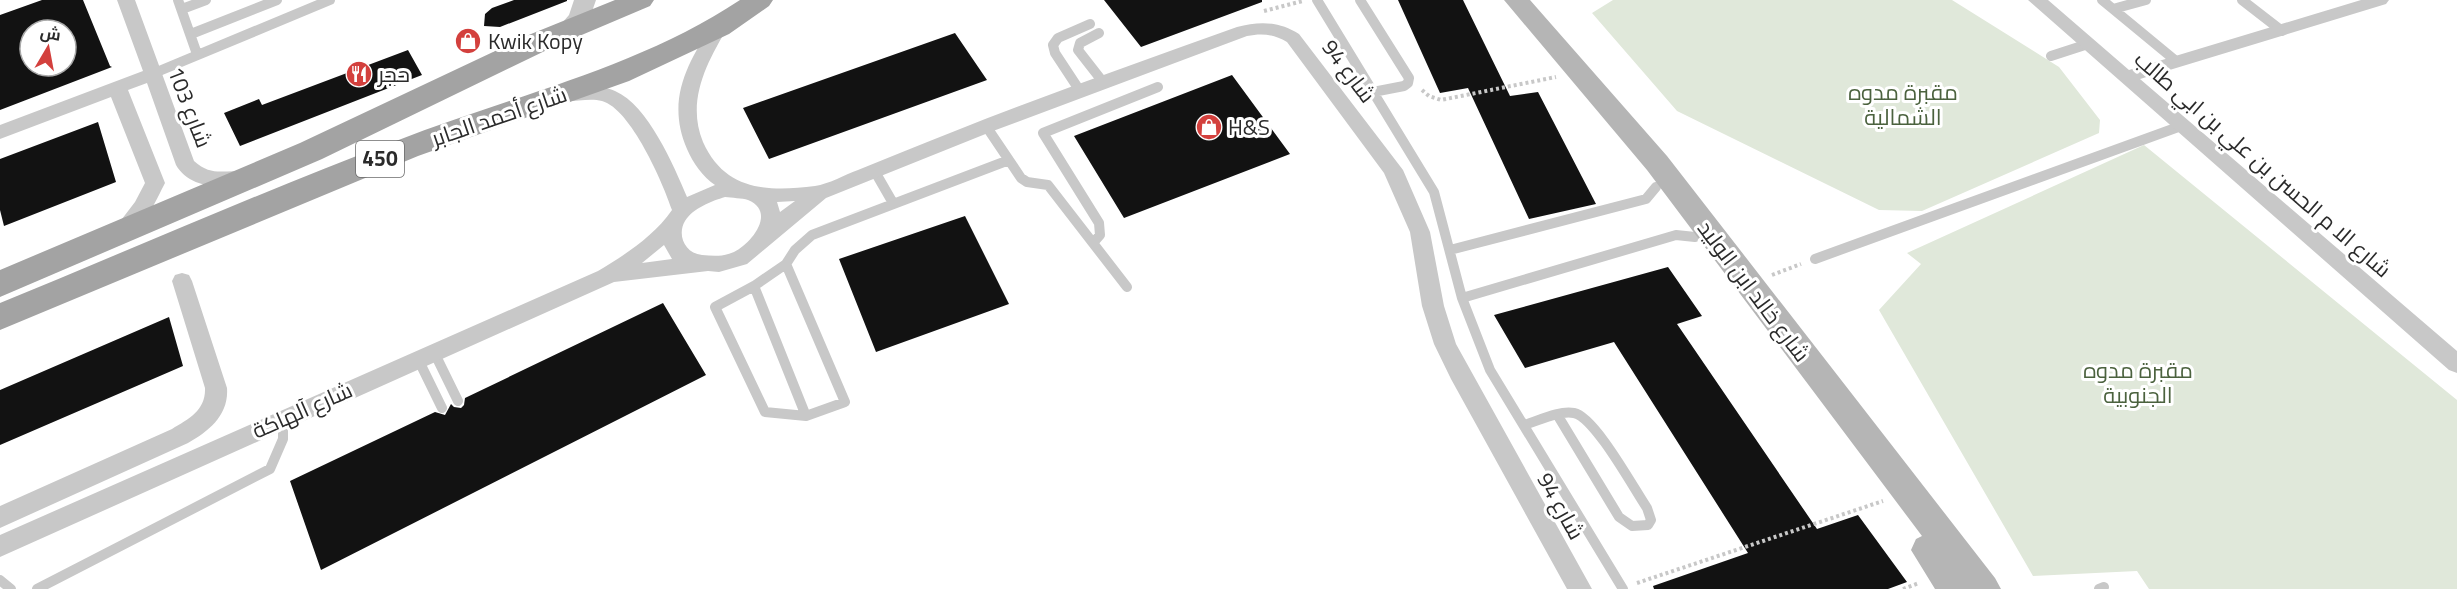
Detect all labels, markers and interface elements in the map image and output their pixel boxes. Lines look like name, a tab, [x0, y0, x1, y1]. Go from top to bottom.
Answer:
north arrow	[18, 18, 78, 78]
text: ش	[38, 20, 63, 47]
place label: Kwik Kopy	[488, 24, 583, 58]
shop icon: Kwik Kopy	[453, 26, 483, 56]
street label: شارع 94	[1314, 32, 1384, 110]
street label: شارع الا م الحسن بن علي بن ابي طالب	[2127, 43, 2399, 285]
place label: حجر	[376, 57, 410, 91]
restaurant icon: حجر	[344, 59, 374, 89]
street label: شارع 103	[159, 61, 221, 153]
park label: مقبرة مدوه الشمالية	[1848, 75, 1958, 134]
street label: شارع أحمد الجابر	[425, 77, 571, 156]
place label: H&S	[1228, 110, 1270, 144]
shop icon: H&S	[1194, 112, 1224, 142]
road number: 450	[356, 141, 404, 177]
street label: شارع خالد ابن الوليد	[1689, 213, 1819, 369]
park label: مقبرة مدوه الجنوبية	[2083, 353, 2193, 412]
street label: شارع آلهاكة	[246, 373, 358, 447]
street label: شارع 94	[1529, 466, 1593, 546]

